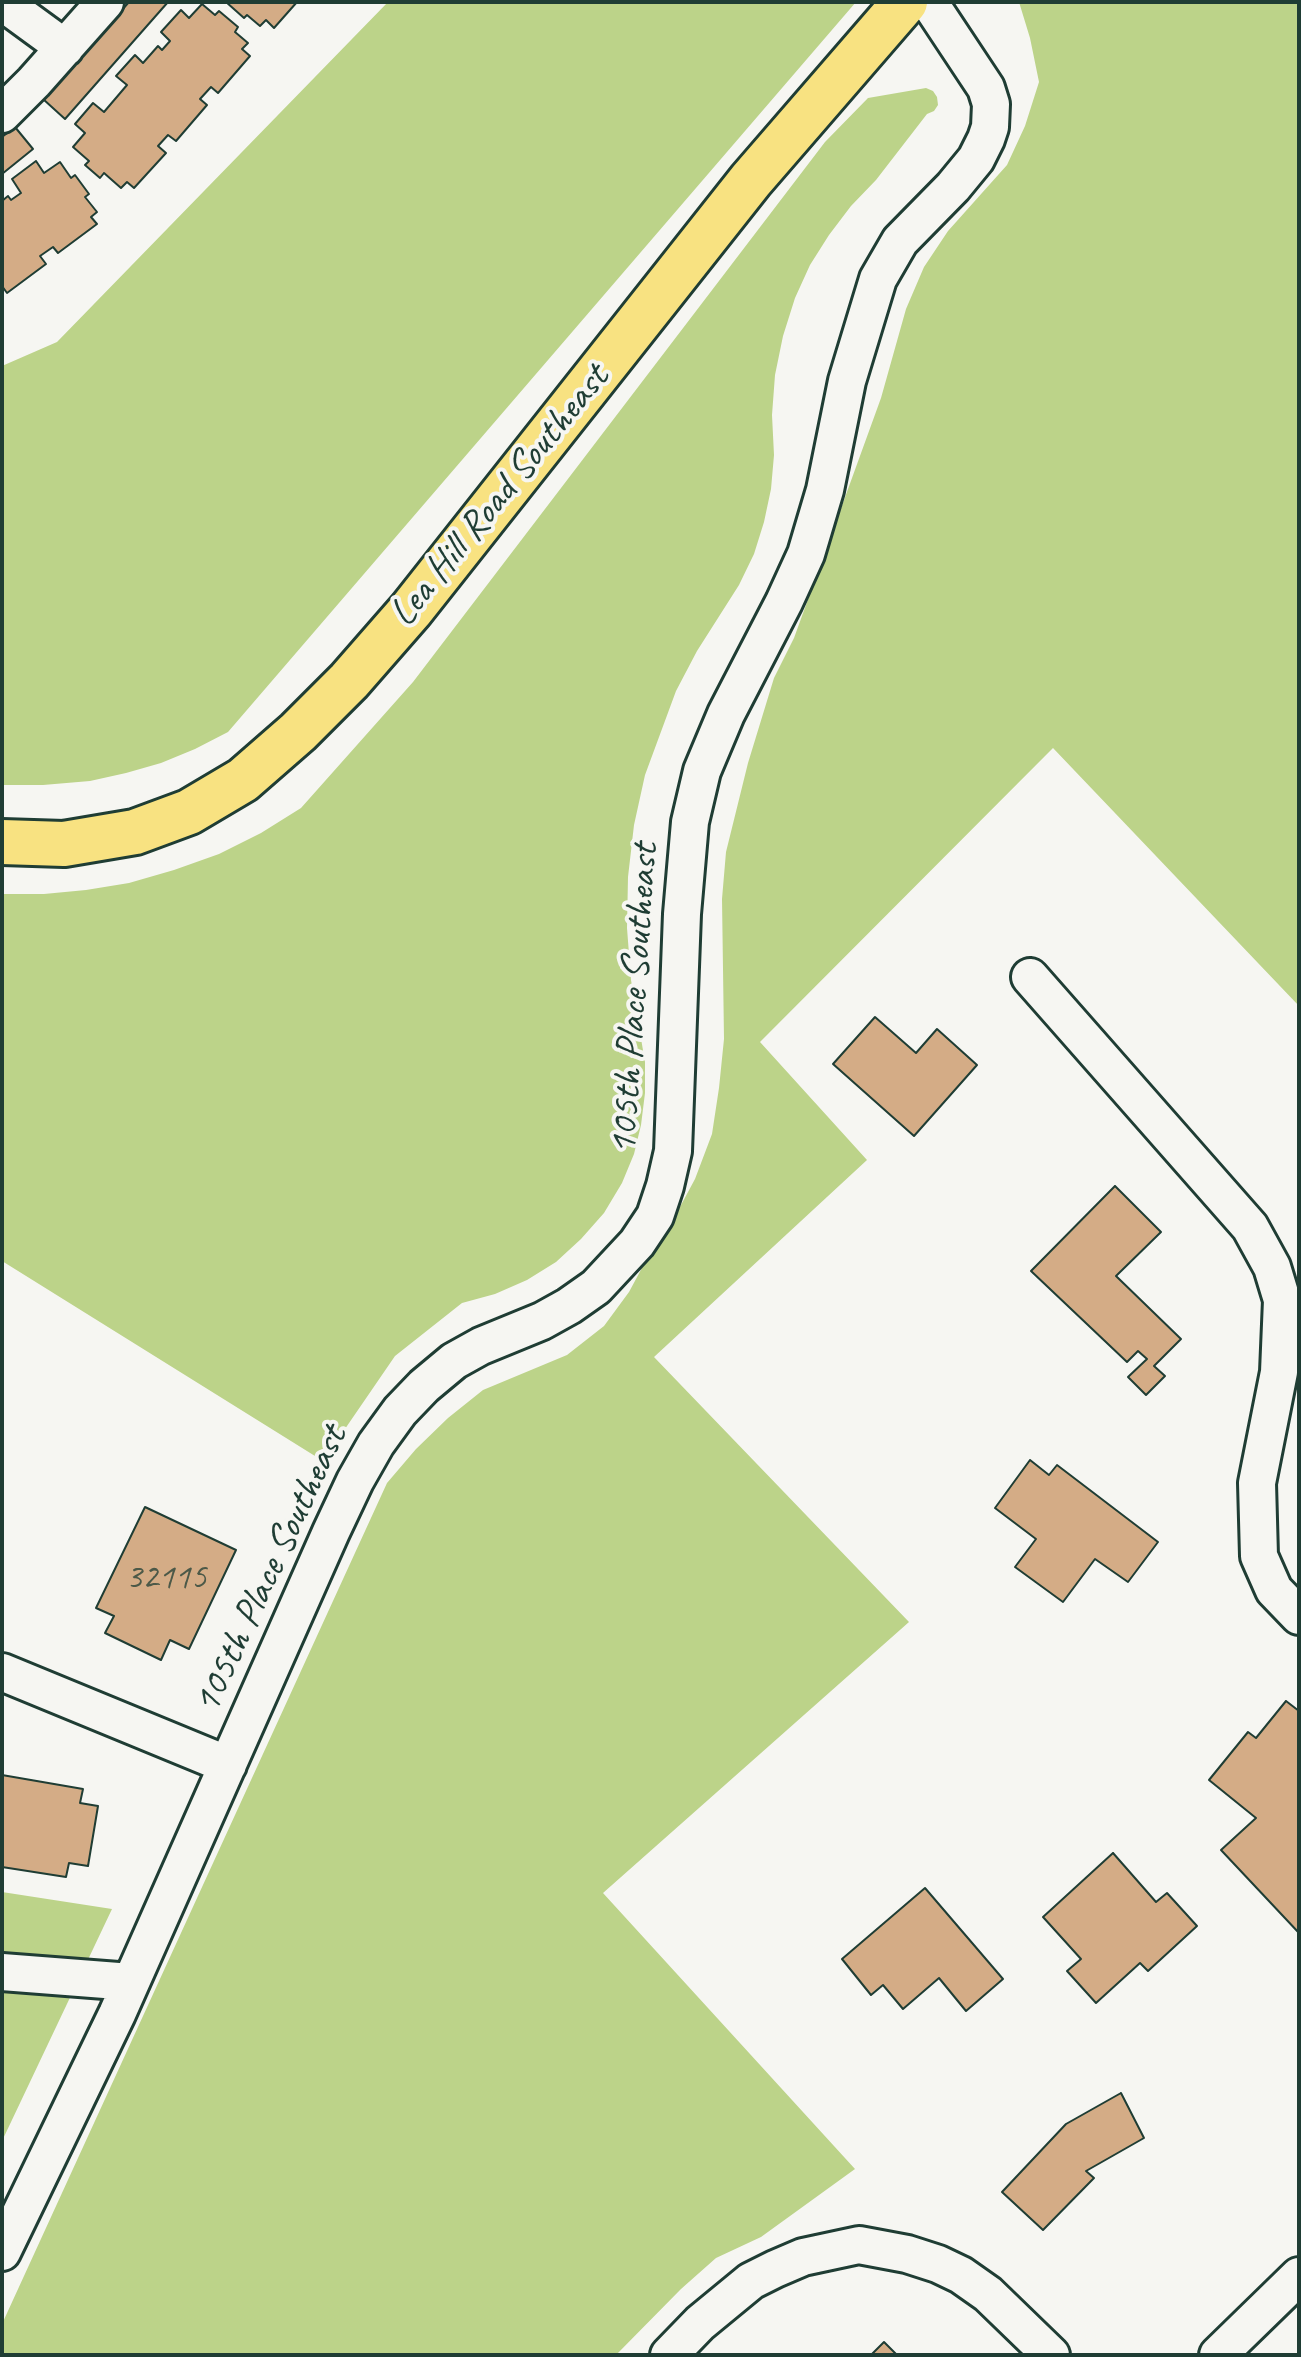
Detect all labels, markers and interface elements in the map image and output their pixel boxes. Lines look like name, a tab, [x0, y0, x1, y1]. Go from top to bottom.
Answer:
street label: Lea Hill Road Southeast	[380, 355, 620, 637]
street label: 105th Place Southeast	[600, 842, 670, 1156]
street label: 105th Place Southeast	[183, 1419, 359, 1721]
house number: 32115	[126, 1557, 206, 1601]

